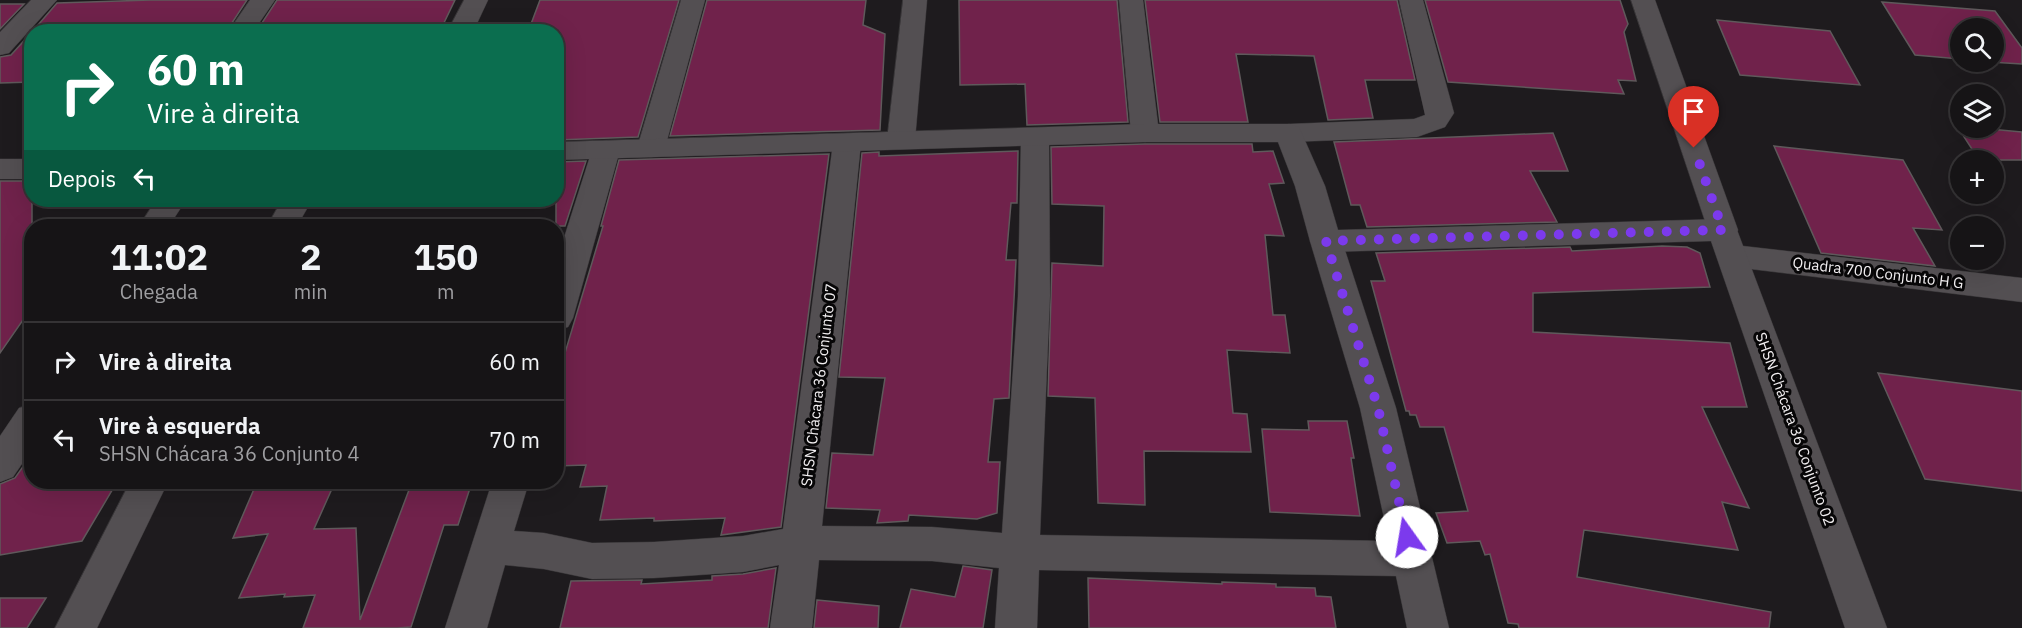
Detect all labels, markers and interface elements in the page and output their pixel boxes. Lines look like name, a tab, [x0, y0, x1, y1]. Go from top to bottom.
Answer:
map controls	[1950, 18, 2004, 270]
button: search	[1950, 18, 2004, 72]
text: 60 m	[147, 42, 245, 97]
icon: right	[48, 48, 126, 126]
button: layers	[1950, 84, 2004, 138]
pin	[1668, 86, 1719, 148]
text: Vire à direita	[147, 95, 300, 130]
icon: arrive	[1677, 95, 1710, 128]
button: +	[1950, 150, 2004, 204]
icon: left	[128, 162, 161, 195]
text: Depois	[48, 164, 116, 193]
button: −	[1950, 216, 2004, 270]
text: 11:02	[110, 233, 208, 280]
text: 2	[300, 233, 322, 280]
text: 150	[413, 233, 478, 280]
street label: Quadra 700 Conjunto H G	[1791, 253, 1965, 292]
text: Chegada	[120, 278, 198, 305]
text: min	[294, 278, 328, 305]
text: m	[437, 278, 455, 305]
street label: SHSN Chácara 36 Conjunto 07	[797, 282, 840, 487]
street label: SHSN Chácara 36 Conjunto 02	[1752, 330, 1839, 528]
icon: right	[48, 345, 81, 378]
text: Vire à direita	[99, 347, 232, 376]
text: 60 m	[489, 347, 540, 376]
text: Vire à esquerda	[99, 411, 261, 440]
icon: left	[48, 423, 81, 456]
text: 70 m	[489, 425, 540, 454]
text: SHSN Chácara 36 Conjunto 4	[99, 440, 359, 467]
position arrow	[1375, 505, 1439, 569]

